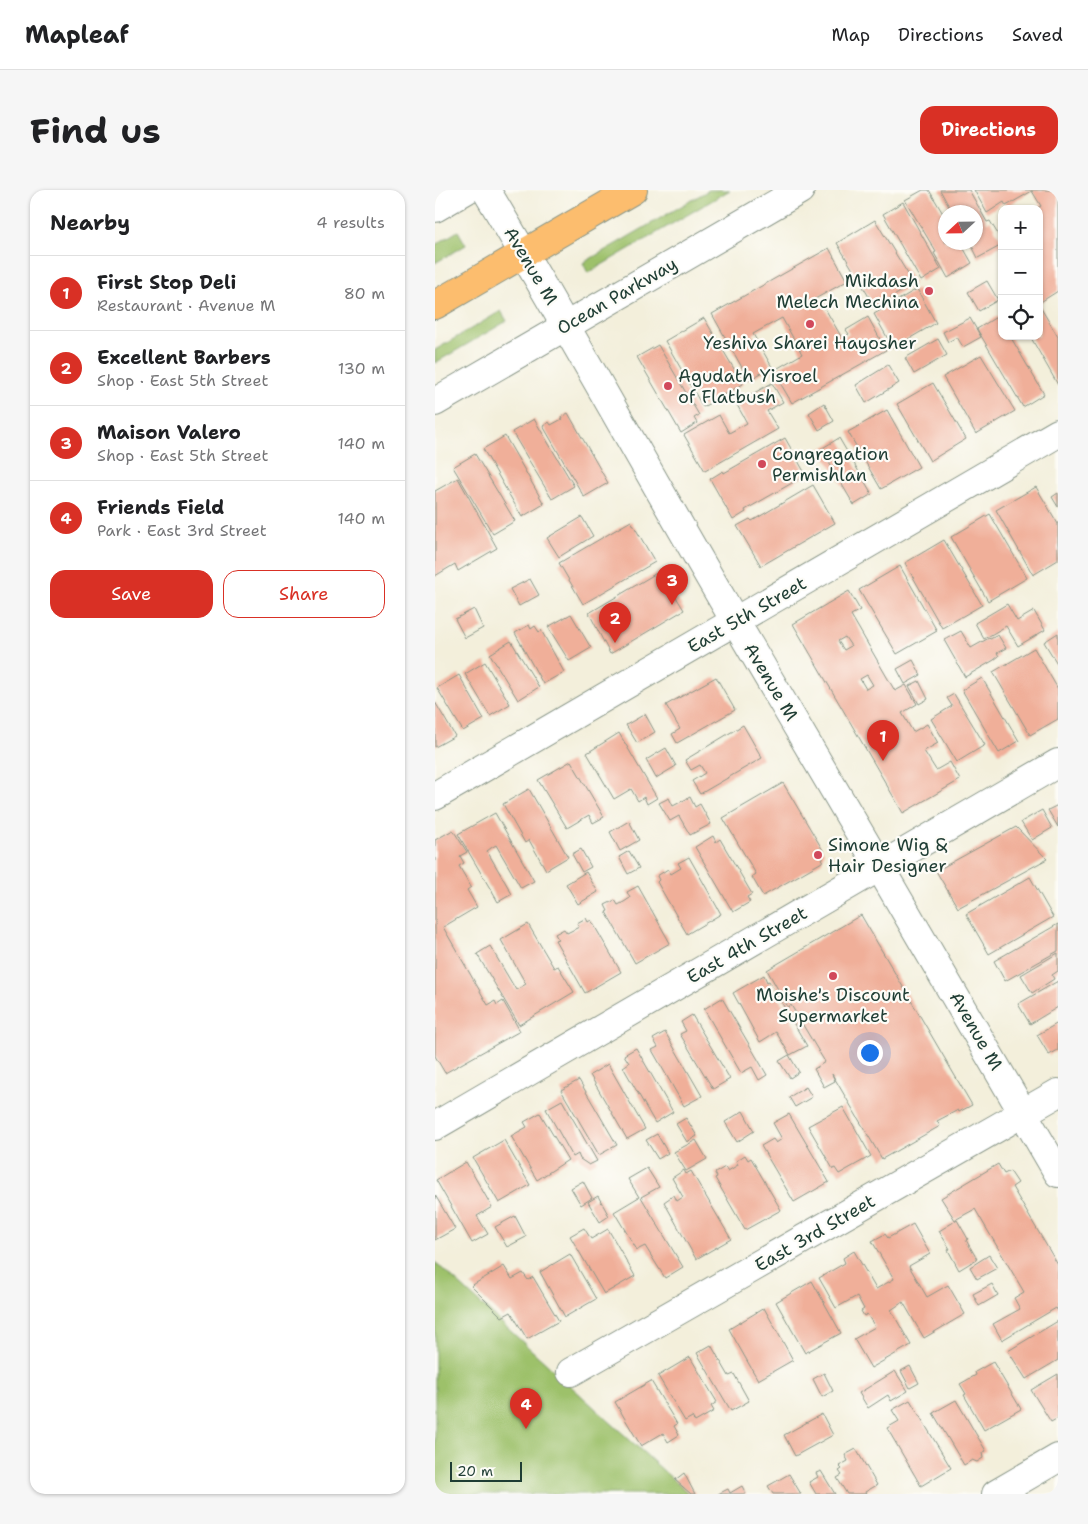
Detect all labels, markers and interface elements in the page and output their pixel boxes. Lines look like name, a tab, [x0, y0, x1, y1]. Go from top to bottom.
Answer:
text: Mapleaf	[25, 19, 129, 51]
text: Map	[832, 23, 870, 47]
text: Directions	[898, 23, 984, 47]
text: Saved	[1012, 23, 1063, 47]
button: Directions	[920, 106, 1058, 154]
text: Find us	[30, 107, 161, 154]
north arrow	[938, 205, 983, 250]
map controls	[998, 205, 1043, 340]
button: +	[998, 205, 1043, 250]
text: Nearby	[50, 209, 130, 237]
text: 4 results	[316, 212, 385, 233]
street label: Avenue M	[498, 223, 564, 309]
button: −	[998, 250, 1043, 295]
street label: Ocean Parkway	[553, 252, 681, 340]
place label: Mikdash Melech Mechina	[776, 269, 919, 314]
text: First Stop Deli	[97, 270, 236, 295]
text: 1	[62, 283, 70, 304]
text: 80 m	[344, 283, 385, 304]
marker: Mikdash Melech Mechina	[923, 285, 935, 297]
text: Restaurant · Avenue M	[97, 295, 275, 316]
button: locate	[998, 295, 1043, 340]
marker: Yeshiva Sharei Hayosher	[804, 318, 816, 330]
place label: Yeshiva Sharei Hayosher	[703, 331, 917, 355]
text: Excellent Barbers	[97, 345, 271, 370]
text: 2	[60, 358, 72, 379]
text: 130 m	[338, 358, 385, 379]
place label: Agudath Yisroel of Flatbush	[678, 364, 818, 409]
text: Shop · East 5th Street	[97, 370, 268, 391]
marker: Agudath Yisroel of Flatbush	[662, 380, 674, 392]
text: Maison Valero	[97, 420, 241, 445]
text: 3	[60, 433, 72, 454]
text: 140 m	[338, 433, 385, 454]
place label: Congregation Permishlan	[772, 442, 889, 487]
text: Shop · East 5th Street	[97, 445, 268, 466]
marker: Congregation Permishlan	[756, 458, 768, 470]
text: Friends Field	[97, 495, 224, 520]
text: 4	[60, 508, 72, 529]
text: 140 m	[338, 508, 385, 529]
text: Park · East 3rd Street	[97, 520, 267, 541]
pin: 3	[656, 564, 688, 605]
button: Save	[50, 570, 213, 618]
button: Share	[223, 570, 385, 618]
street label: East 5th Street	[683, 571, 811, 659]
pin: 2	[599, 602, 631, 643]
street label: Avenue M	[738, 639, 804, 725]
pin: 1	[867, 720, 899, 761]
place label: Simone Wig & Hair Designer	[828, 833, 948, 878]
marker: Simone Wig & Hair Designer	[812, 849, 824, 861]
street label: East 4th Street	[683, 901, 812, 989]
marker: Moishe's Discount Supermarket	[827, 970, 839, 982]
place label: Moishe's Discount Supermarket	[756, 983, 910, 1028]
street label: Avenue M	[944, 987, 1008, 1075]
your location	[857, 1040, 883, 1066]
street label: East 3rd Street	[751, 1189, 880, 1277]
pin: 4	[510, 1388, 542, 1429]
scale bar	[450, 1459, 523, 1482]
text: 20 m	[457, 1462, 493, 1480]

